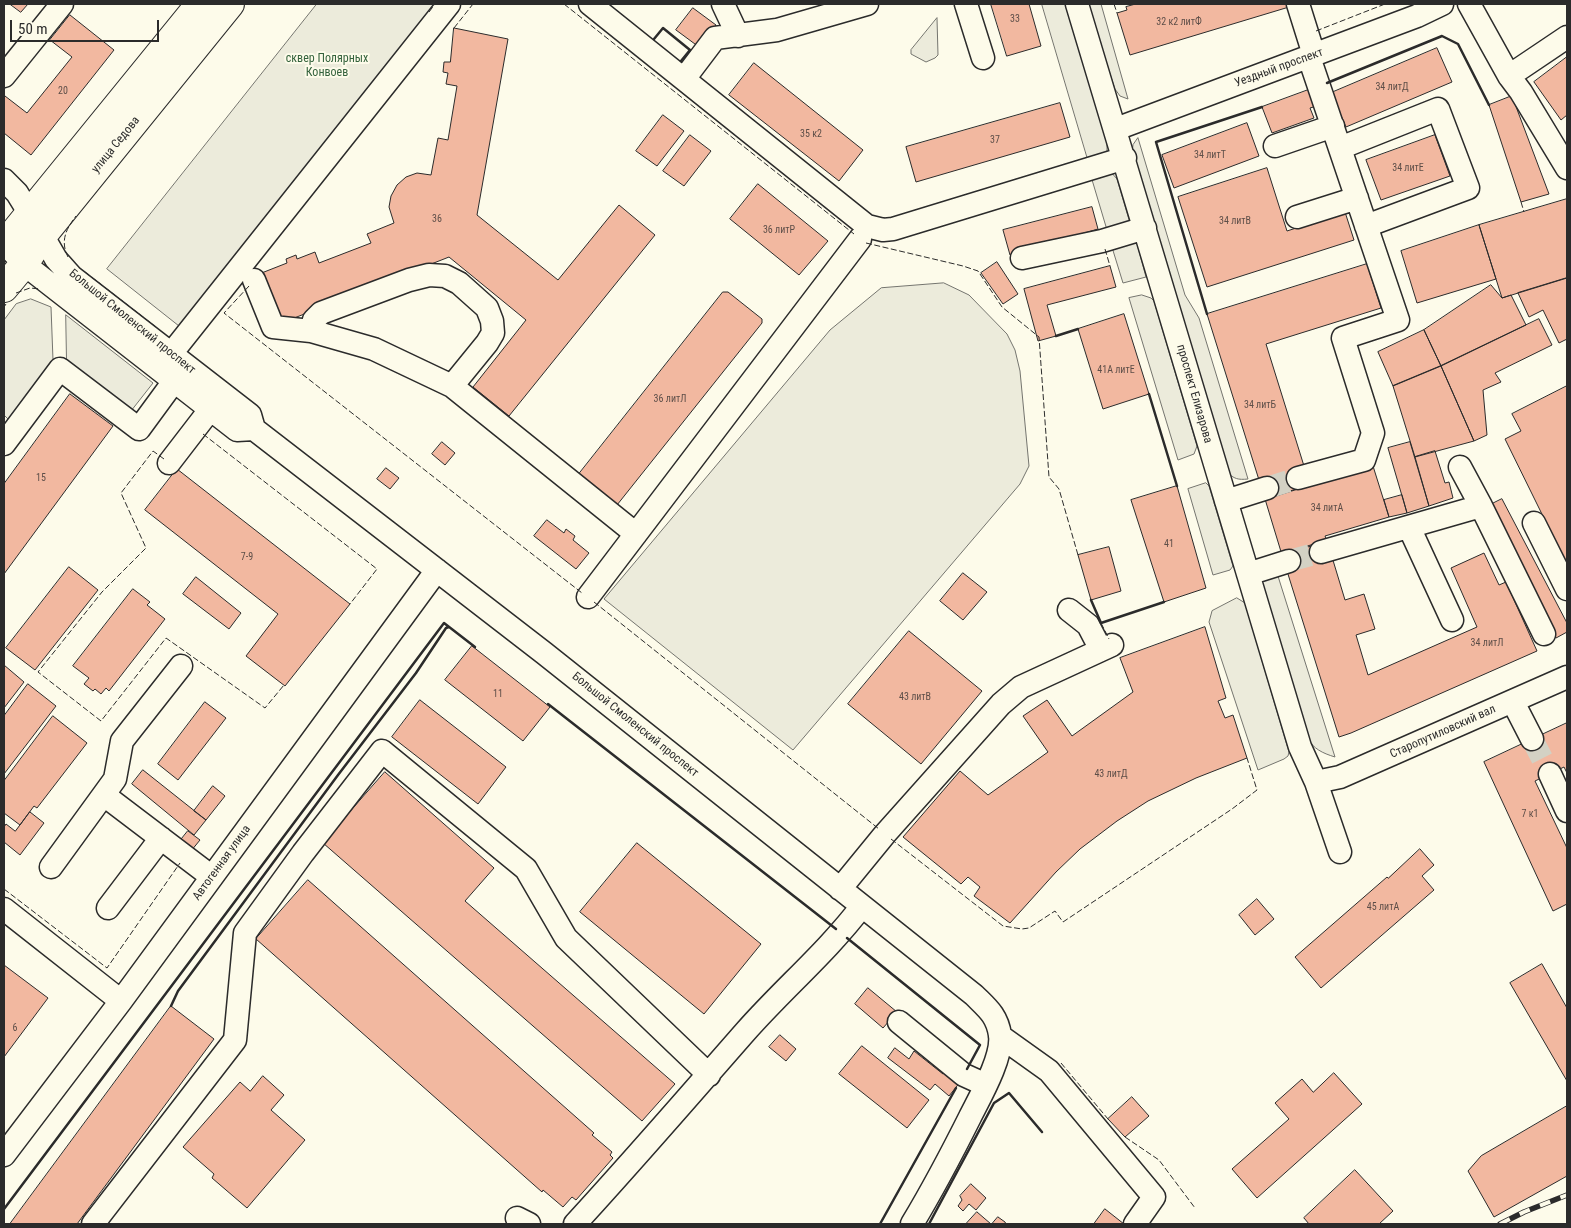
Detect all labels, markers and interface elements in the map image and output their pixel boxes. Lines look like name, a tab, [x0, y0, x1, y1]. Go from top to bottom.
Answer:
scale bar	[12, 10, 161, 42]
house number: 33	[1010, 13, 1020, 25]
house number: 32 к2 литФ	[1156, 16, 1202, 28]
text: 50 m	[18, 20, 48, 38]
street label: Уездный проспект	[1233, 45, 1325, 91]
park label: сквер Полярных Конвоев	[286, 52, 368, 80]
house number: 34 литД	[1375, 81, 1409, 93]
house number: 20	[58, 85, 68, 97]
street label: улица Седова	[89, 114, 143, 176]
house number: 35 к2	[800, 128, 822, 140]
house number: 37	[990, 134, 1000, 146]
house number: 34 литТ	[1194, 149, 1226, 161]
house number: 34 литЕ	[1392, 162, 1424, 174]
house number: 36	[432, 213, 442, 225]
house number: 34 литВ	[1219, 215, 1251, 227]
house number: 36 литР	[763, 224, 795, 236]
street label: Большой Смоленский проспект	[66, 267, 198, 377]
street label: проспект Елизарова	[1173, 343, 1215, 445]
house number: 41А литЕ	[1097, 364, 1135, 376]
house number: 36 литЛ	[654, 393, 686, 405]
house number: 34 литБ	[1244, 399, 1276, 411]
house number: 15	[36, 472, 46, 484]
house number: 34 литА	[1311, 502, 1343, 514]
house number: 41	[1164, 538, 1174, 550]
house number: 7-9	[241, 551, 253, 563]
house number: 34 литЛ	[1471, 637, 1503, 649]
street label: Большой Смоленский проспект	[569, 670, 701, 780]
house number: 11	[493, 688, 503, 700]
house number: 43 литВ	[899, 691, 931, 703]
street label: Старопутиловский вал	[1388, 702, 1498, 762]
house number: 43 литД	[1094, 768, 1128, 780]
house number: 7 к1	[1522, 808, 1538, 820]
street label: Автогенная улица	[190, 823, 254, 903]
house number: 45 литА	[1367, 901, 1399, 913]
house number: 6	[13, 1022, 17, 1034]

